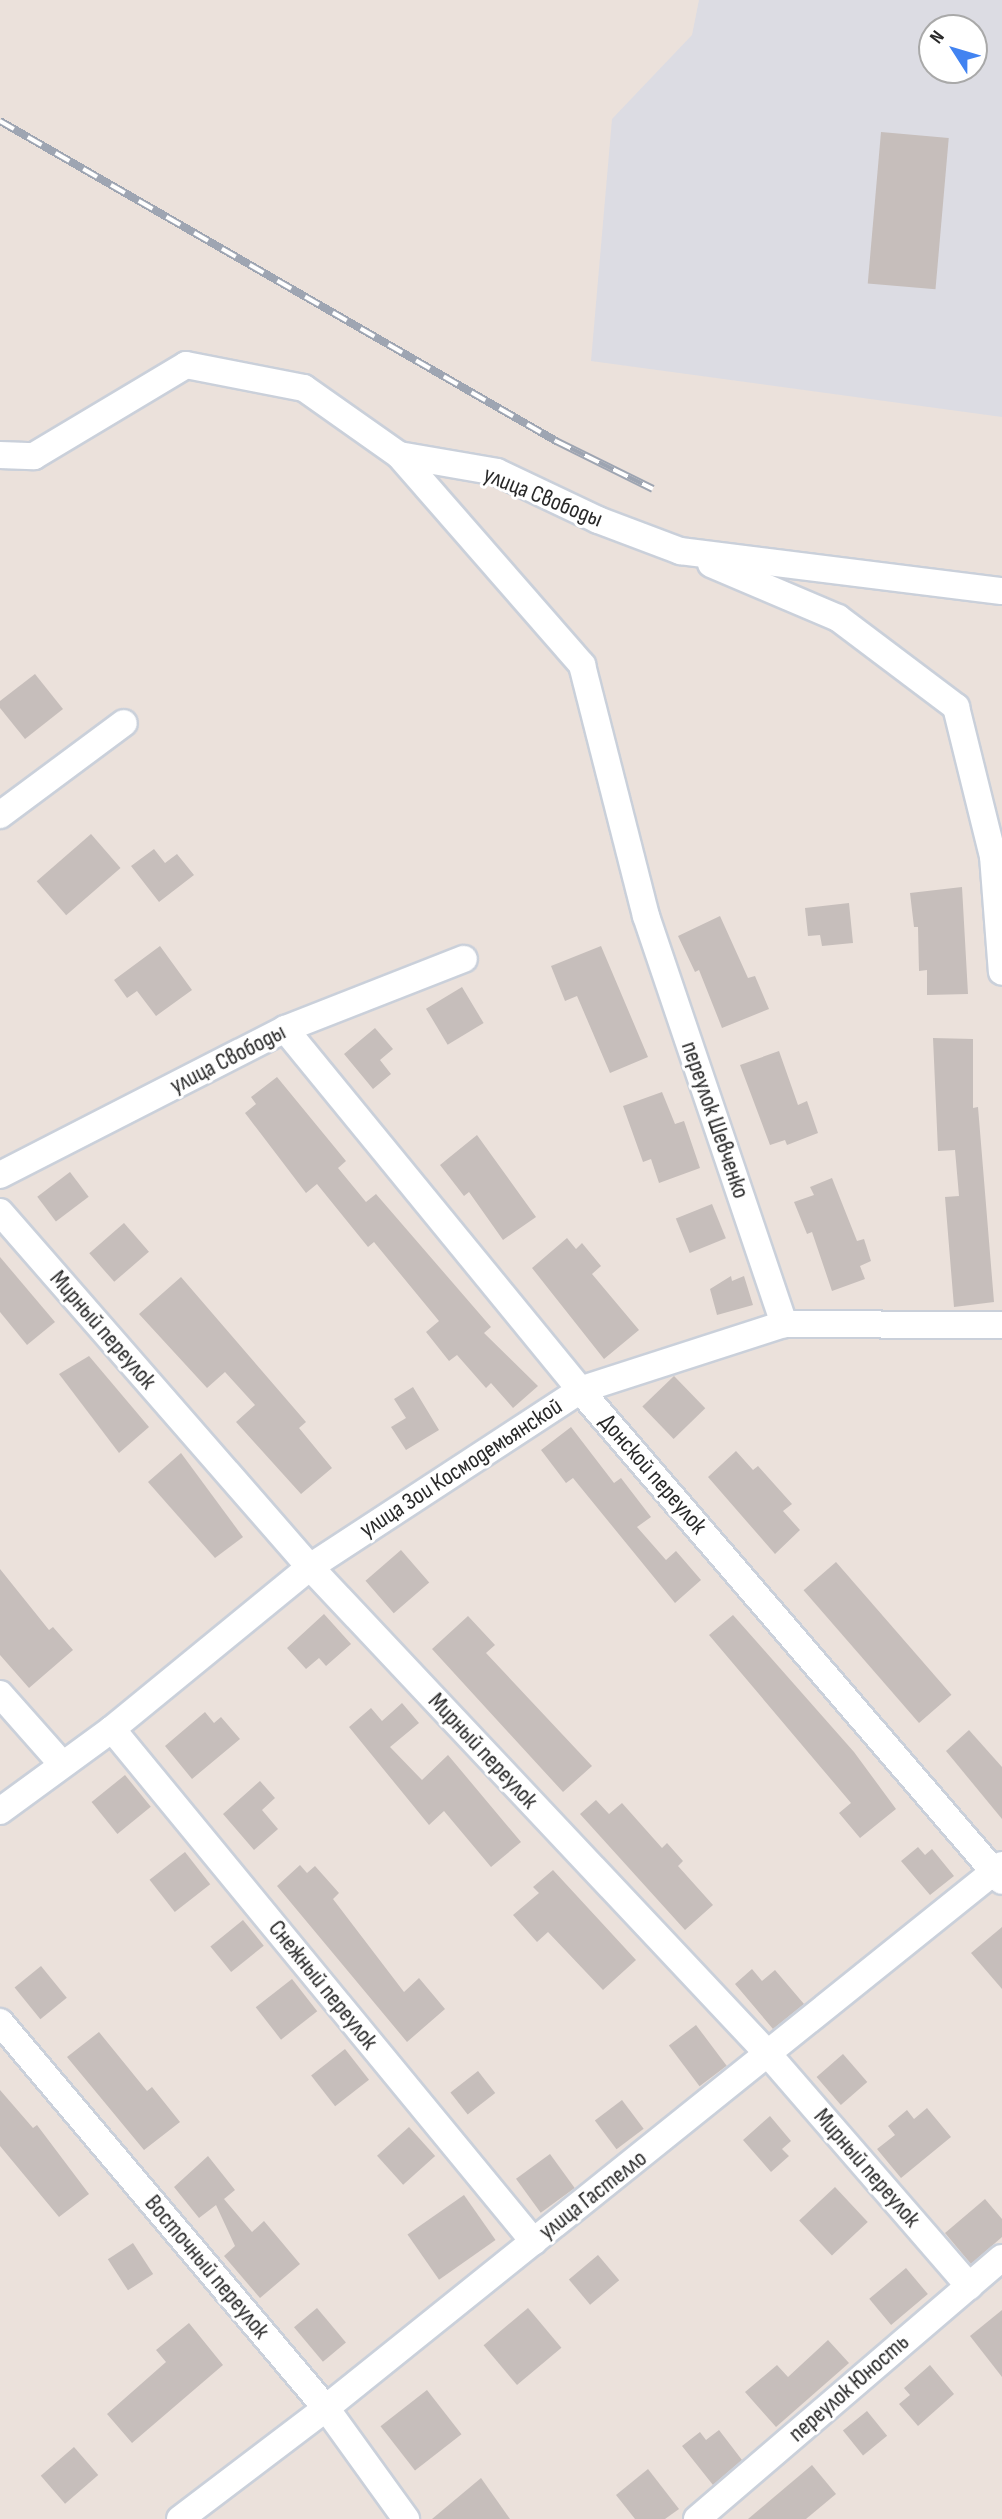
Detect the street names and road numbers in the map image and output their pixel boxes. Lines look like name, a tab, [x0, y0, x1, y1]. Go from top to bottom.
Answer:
street label: улица Свободы	[479, 460, 607, 534]
street label: улица Свободы	[165, 1018, 291, 1100]
street label: переулок Шевченко	[675, 1038, 755, 1202]
street label: Мирный переулок	[44, 1265, 162, 1395]
street label: улица Зои Космодемьянской	[354, 1392, 568, 1544]
street label: Донской переулок	[593, 1408, 713, 1540]
street label: Мирный переулок	[422, 1687, 544, 1815]
street label: Снежный переулок	[262, 1915, 384, 2055]
street label: Мирный переулок	[808, 2103, 926, 2233]
street label: улица Гастелло	[533, 2144, 653, 2246]
street label: Восточный переулок	[139, 2189, 275, 2345]
street label: переулок Юность	[783, 2328, 915, 2448]

